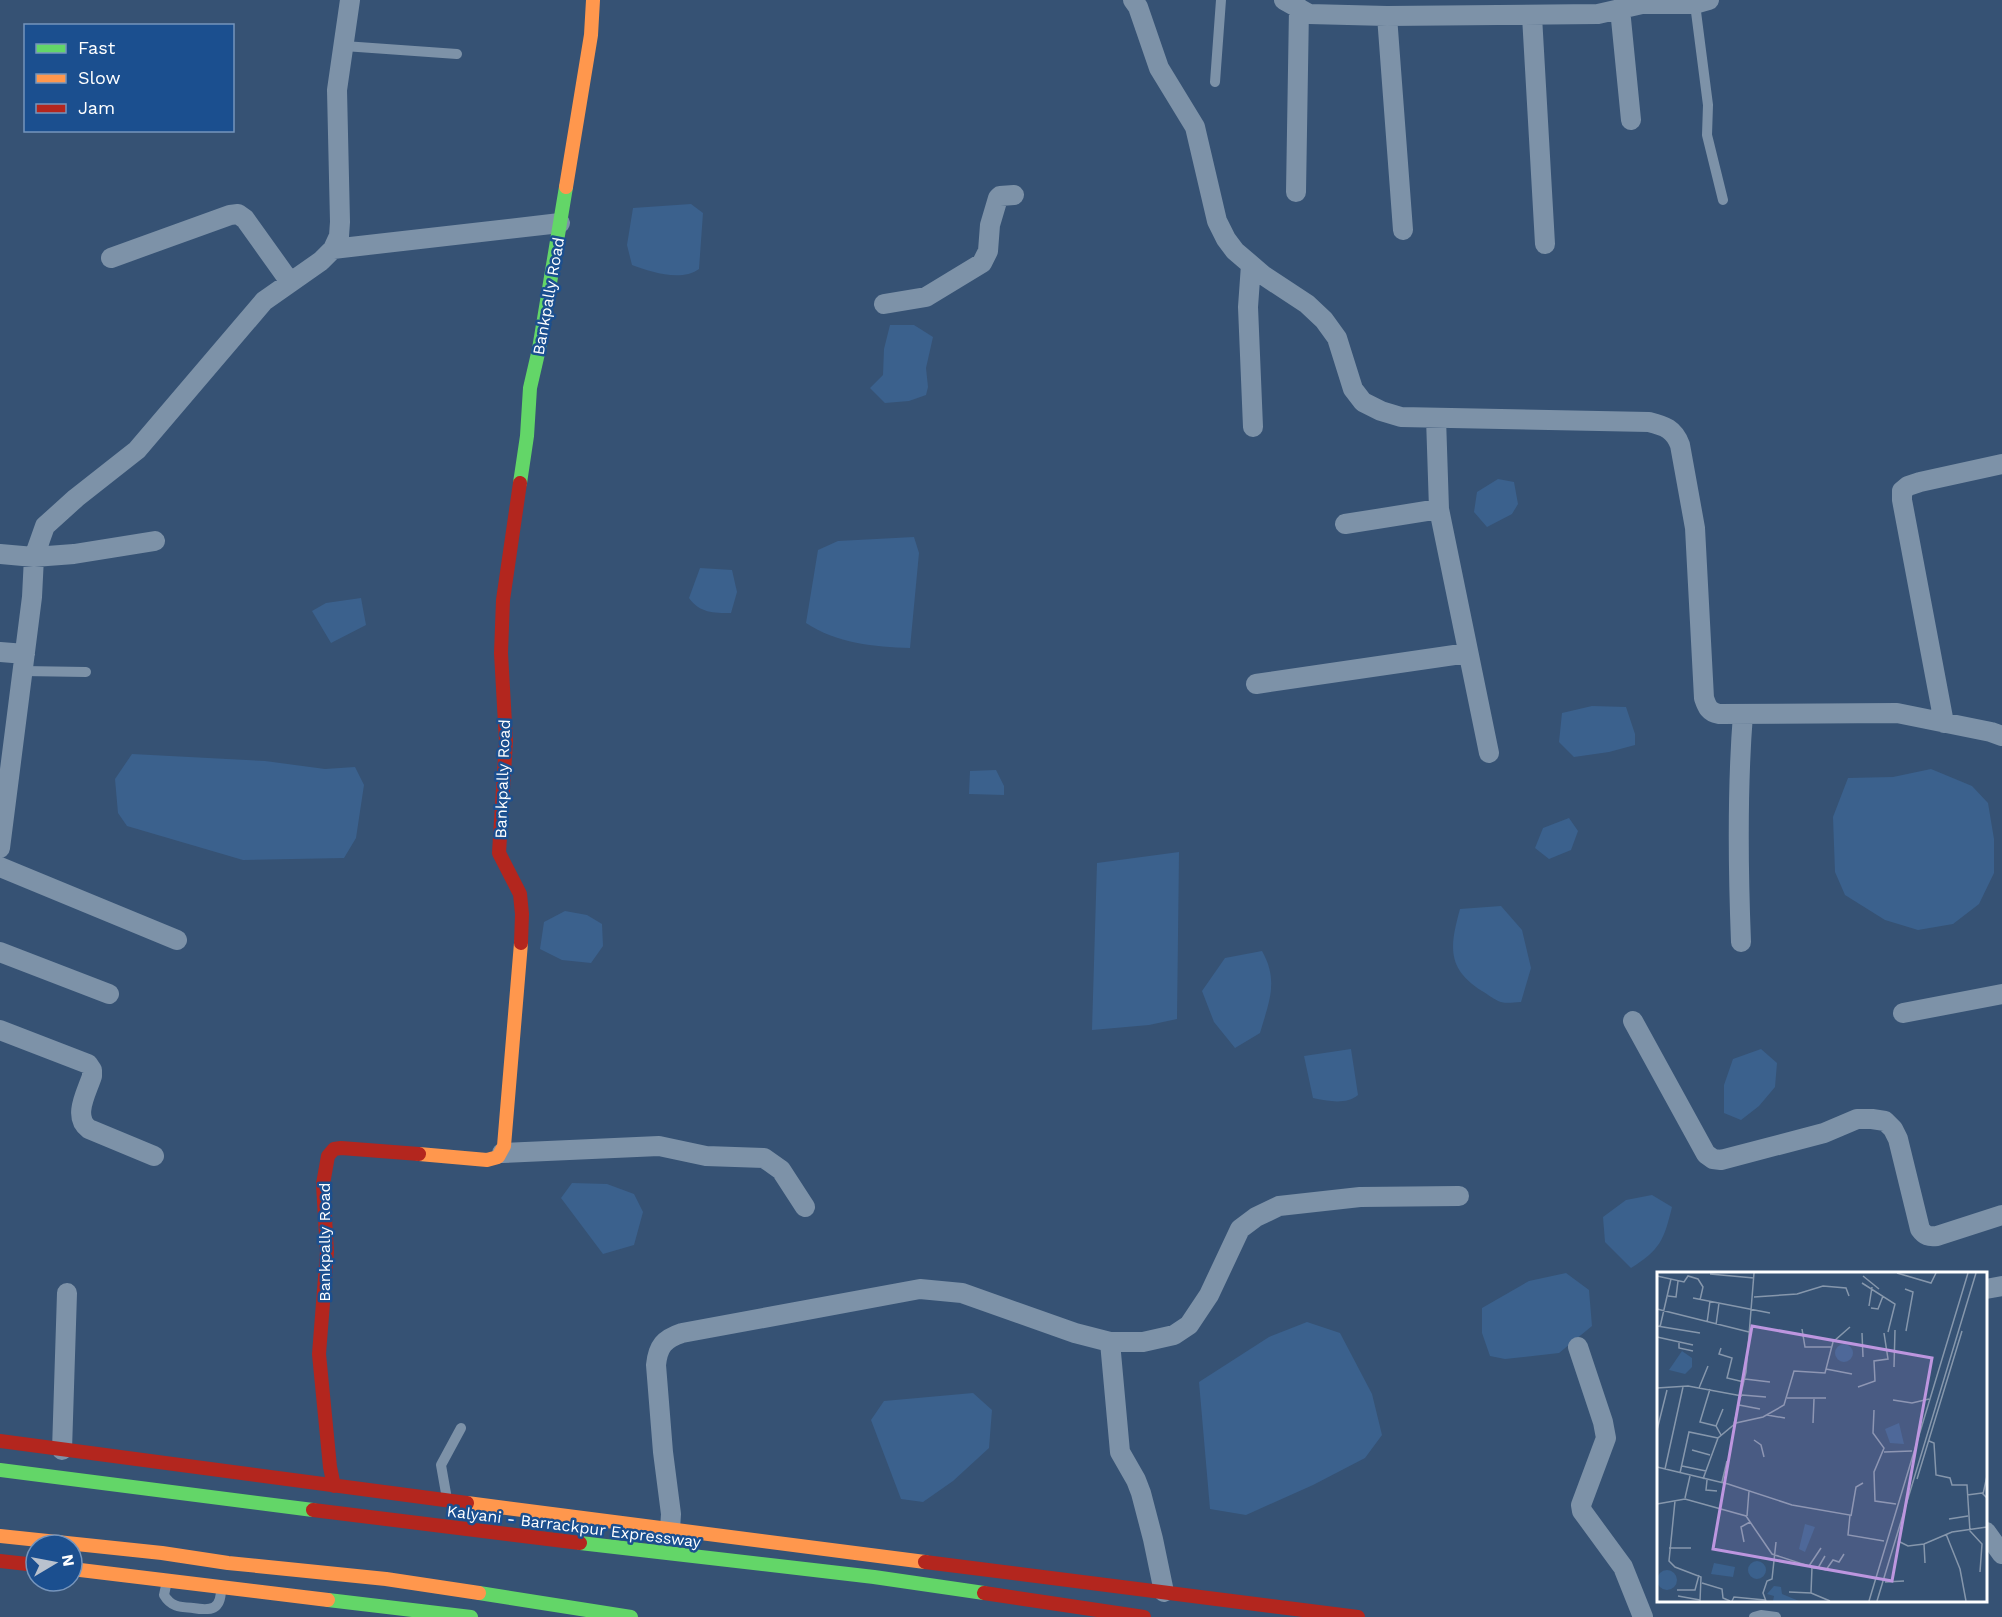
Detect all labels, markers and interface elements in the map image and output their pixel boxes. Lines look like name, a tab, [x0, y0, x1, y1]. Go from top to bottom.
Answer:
legend	[24, 24, 234, 132]
text: Fast	[78, 37, 116, 58]
text: Slow	[78, 67, 121, 88]
text: Jam	[78, 97, 115, 118]
street label: Bankpally Road	[529, 236, 568, 357]
street label: Bankpally Road	[491, 719, 514, 839]
street label: Bankpally Road	[315, 1182, 334, 1302]
inset map	[1657, 1272, 1987, 1602]
street label: Kalyani - Barrackpur Expressway	[446, 1501, 703, 1552]
north arrow	[24, 1533, 84, 1593]
text: N	[58, 1553, 79, 1568]

